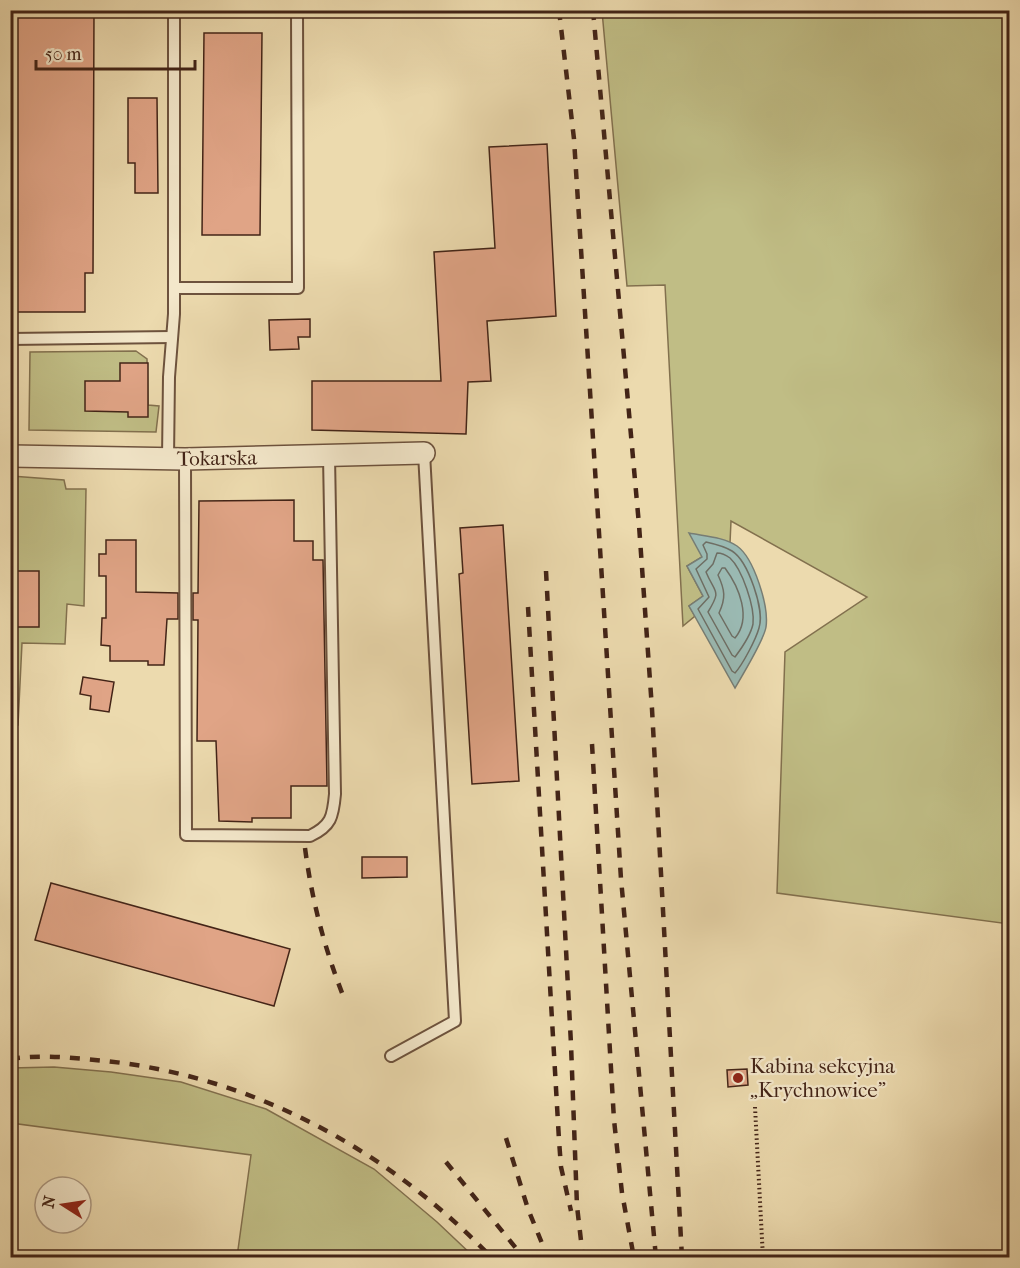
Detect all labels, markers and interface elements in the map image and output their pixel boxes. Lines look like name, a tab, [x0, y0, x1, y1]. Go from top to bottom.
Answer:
scale bar	[36, 33, 195, 71]
text: 50 m	[45, 44, 82, 65]
street label: Tokarska	[177, 445, 258, 471]
place label: Kabina sekcyjna „Krychnowice”	[750, 1054, 895, 1102]
marker: Kabina sekcyjna „Krychnowice”	[731, 1071, 745, 1085]
north arrow	[33, 1175, 93, 1235]
text: N	[38, 1193, 60, 1210]

